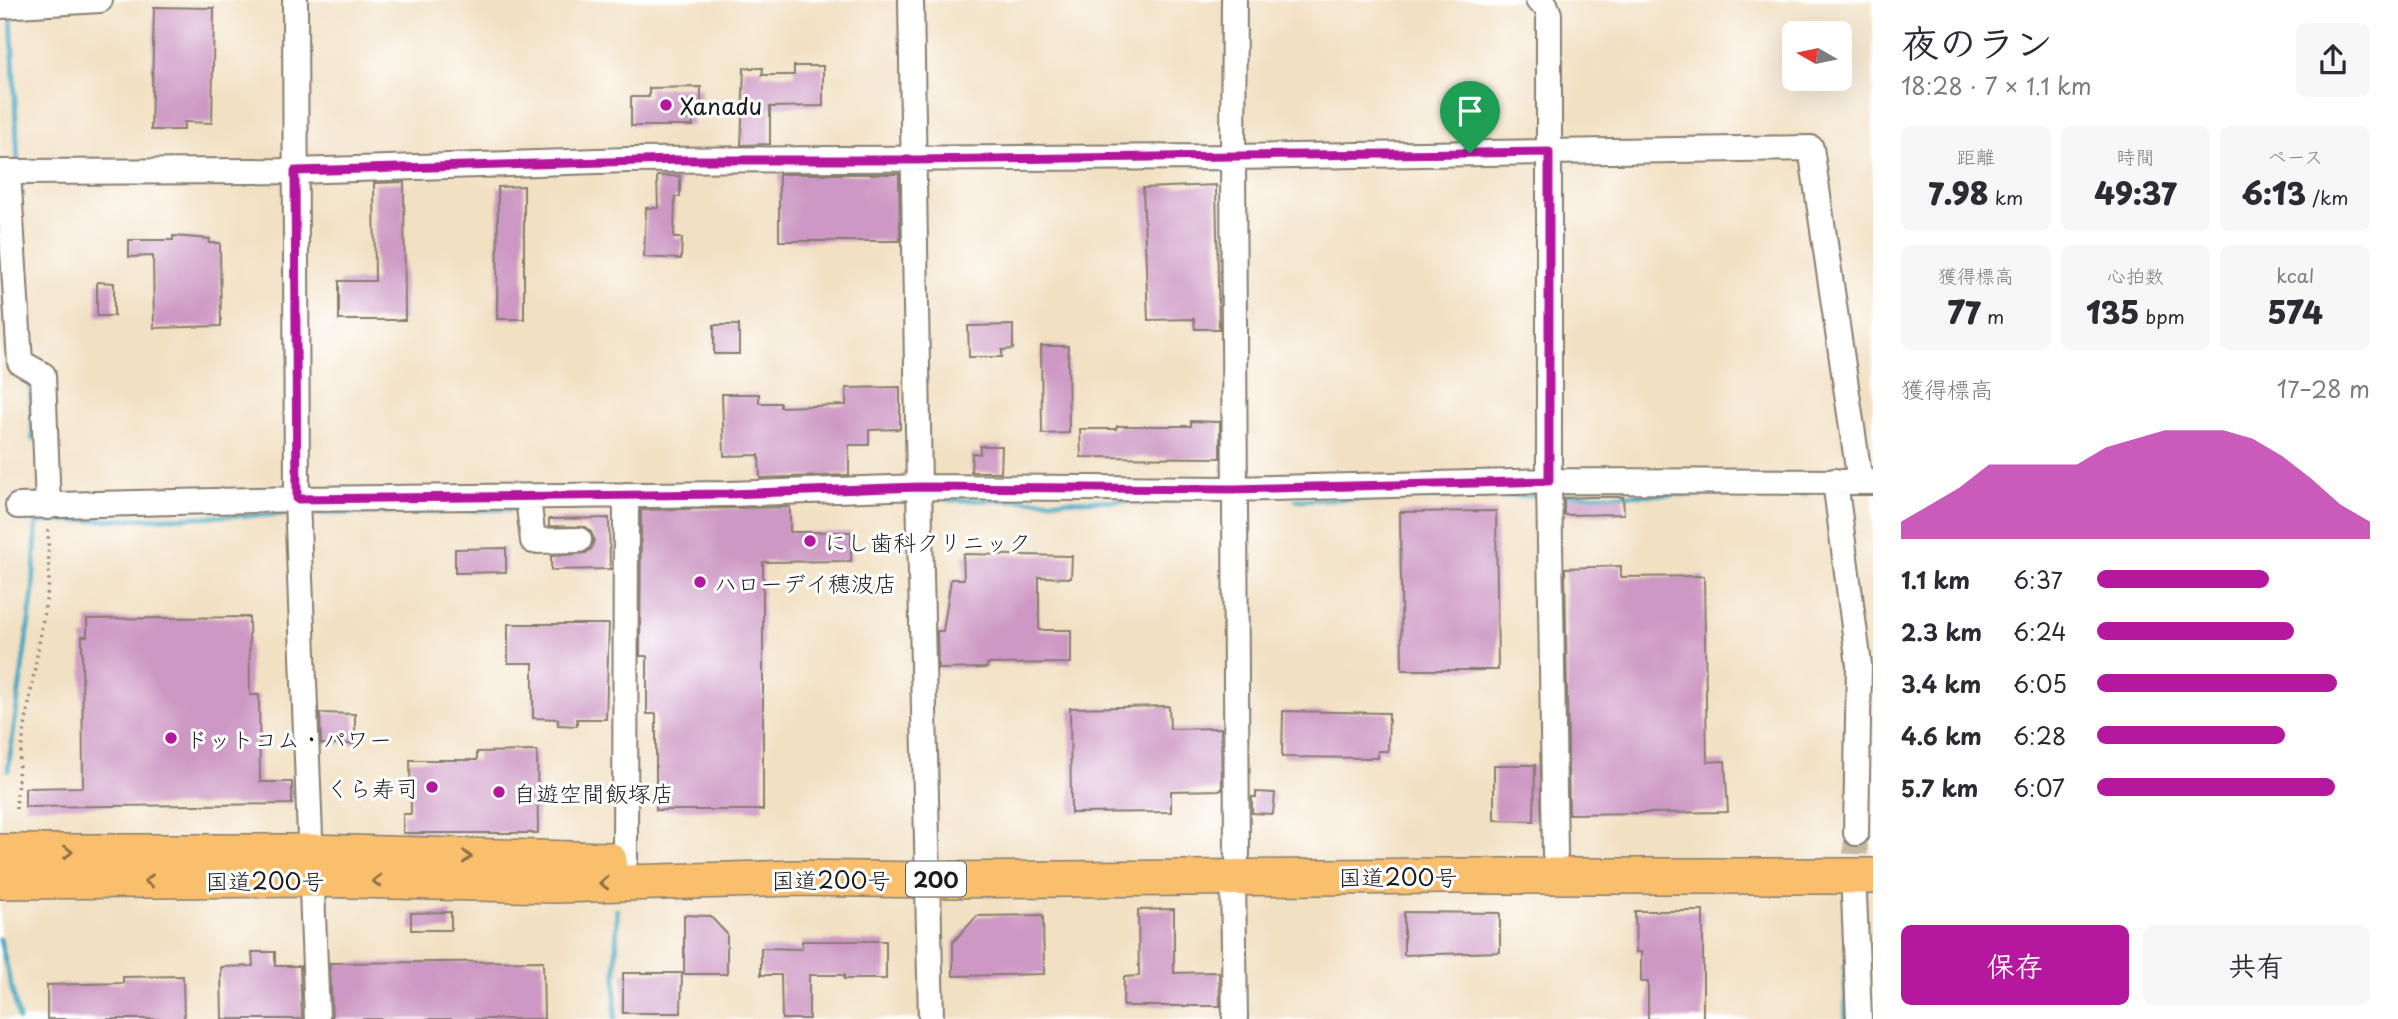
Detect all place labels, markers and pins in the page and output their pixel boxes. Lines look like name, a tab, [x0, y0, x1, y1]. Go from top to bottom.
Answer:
pin	[1440, 81, 1500, 153]
place label: Xanadu	[680, 88, 762, 123]
marker: Xanadu	[658, 97, 674, 113]
place label: にし歯科クリニック	[824, 524, 1031, 559]
marker: にし歯科クリニック	[802, 533, 818, 549]
place label: ハローデイ穂波店	[714, 565, 897, 600]
marker: ハローデイ穂波店	[692, 574, 708, 590]
place label: ドットコム・パワー	[185, 721, 392, 756]
marker: ドットコム・パワー	[163, 730, 179, 746]
place label: くら寿司	[326, 770, 418, 805]
place label: 自遊空間飯塚店	[513, 775, 674, 810]
marker: くら寿司	[424, 779, 440, 795]
marker: 自遊空間飯塚店	[491, 784, 507, 800]

